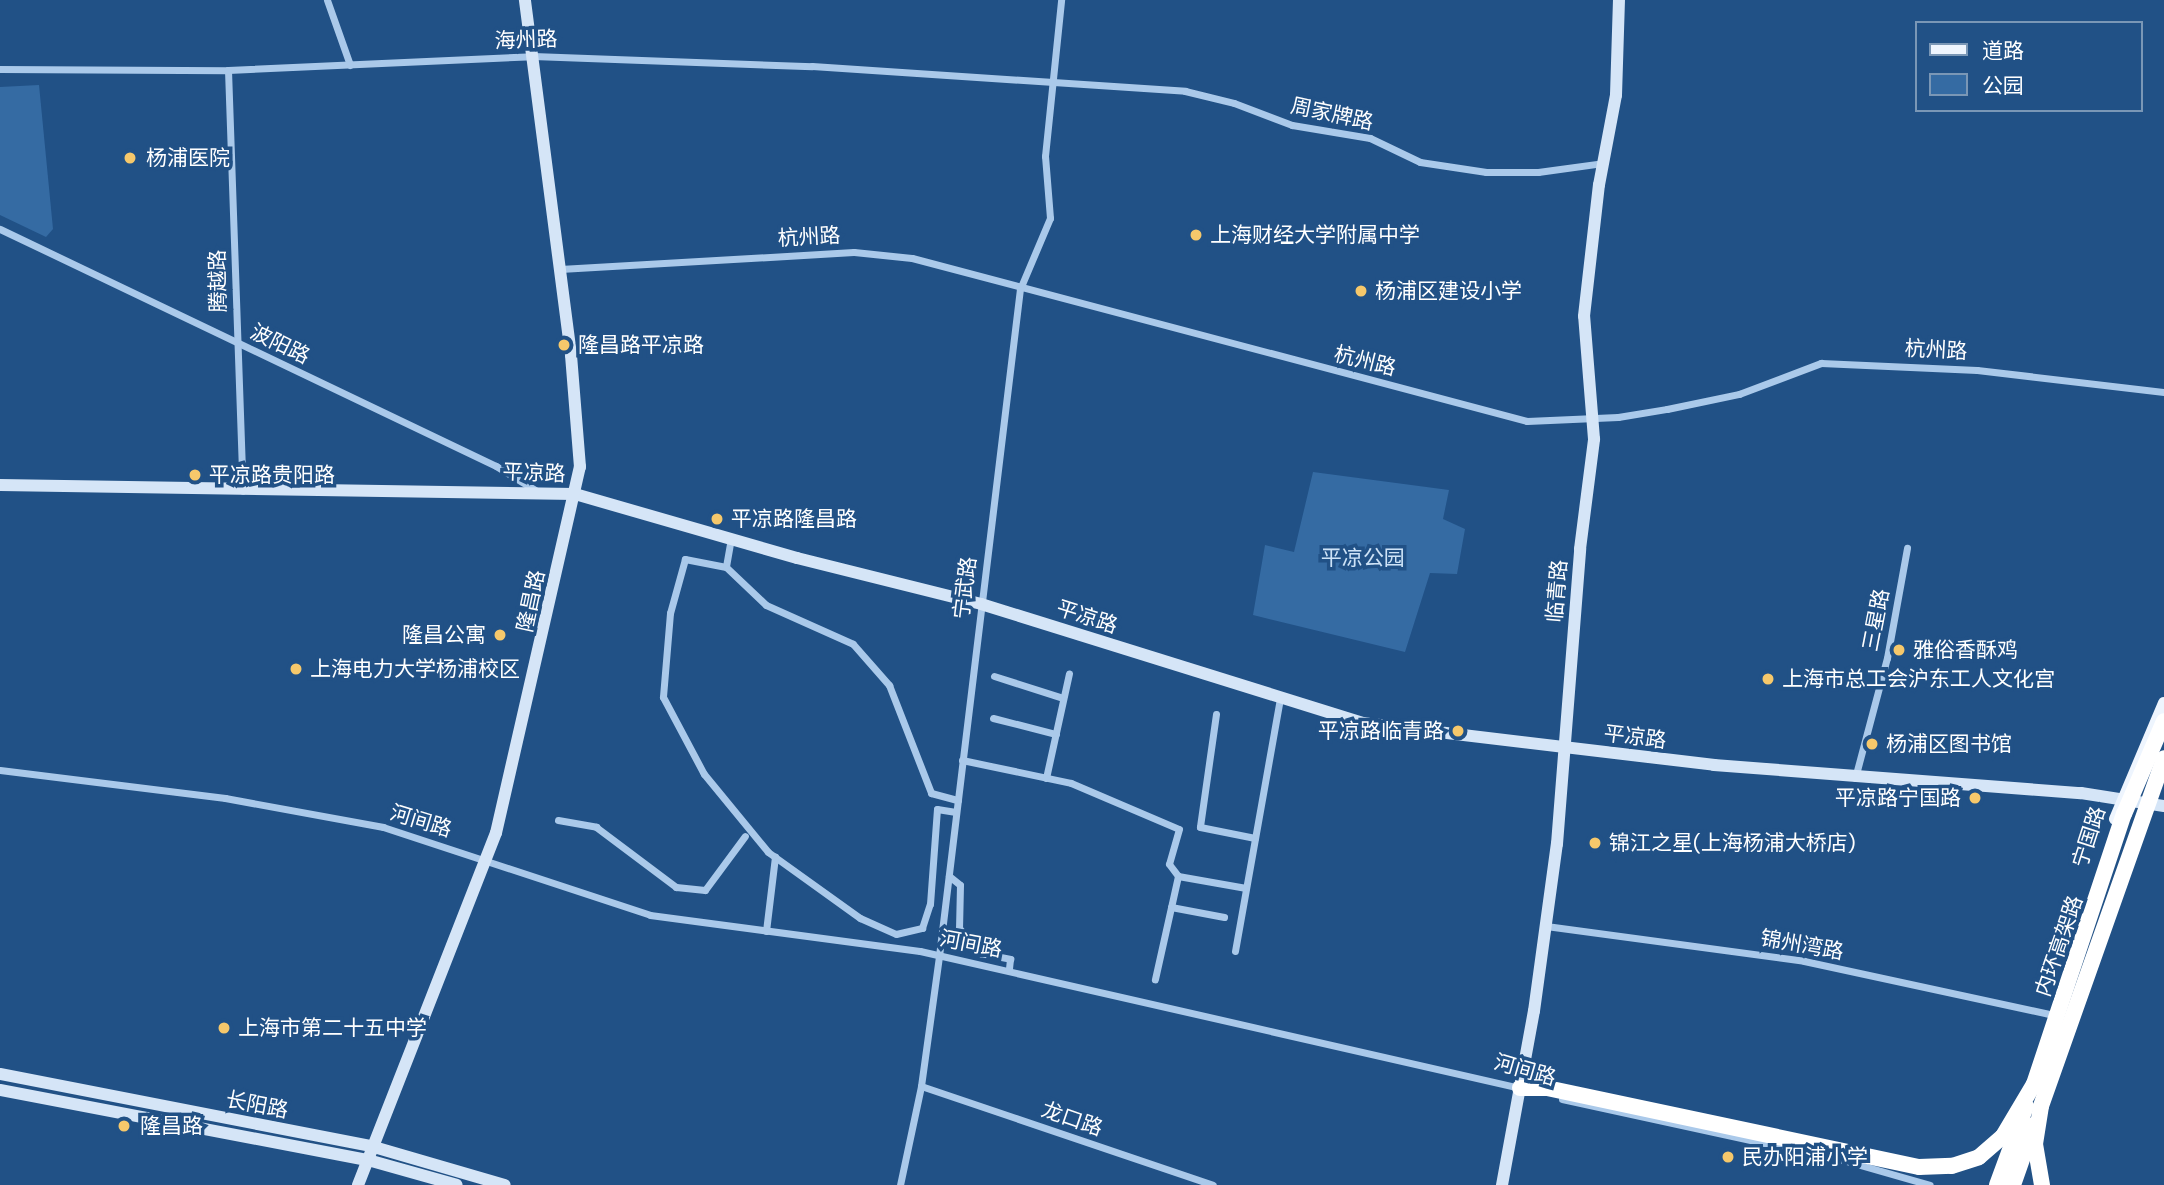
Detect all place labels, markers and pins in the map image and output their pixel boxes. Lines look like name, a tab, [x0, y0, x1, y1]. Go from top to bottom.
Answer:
place label: 杨浦医院	[146, 145, 230, 171]
marker: 杨浦医院	[120, 148, 140, 168]
place label: 上海财经大学附属中学	[1210, 222, 1420, 248]
marker: 上海财经大学附属中学	[1188, 227, 1204, 243]
place label: 杨浦区建设小学	[1375, 278, 1522, 304]
marker: 杨浦区建设小学	[1353, 283, 1369, 299]
place label: 隆昌路平凉路	[578, 332, 704, 358]
marker: 隆昌路平凉路	[556, 337, 572, 353]
place label: 平凉路贵阳路	[209, 462, 335, 488]
marker: 平凉路贵阳路	[187, 467, 203, 483]
place label: 平凉路隆昌路	[731, 506, 857, 532]
marker: 平凉路隆昌路	[709, 511, 725, 527]
place label: 隆昌公寓	[402, 622, 486, 648]
marker: 隆昌公寓	[492, 627, 508, 643]
place label: 雅俗香酥鸡	[1913, 637, 2018, 663]
marker: 雅俗香酥鸡	[1891, 642, 1907, 658]
place label: 上海电力大学杨浦校区	[310, 656, 520, 682]
marker: 上海电力大学杨浦校区	[288, 661, 304, 677]
place label: 上海市总工会沪东工人文化宫	[1782, 666, 2055, 692]
marker: 上海市总工会沪东工人文化宫	[1760, 671, 1776, 687]
place label: 平凉路临青路	[1318, 718, 1444, 744]
marker: 平凉路临青路	[1450, 723, 1466, 739]
place label: 杨浦区图书馆	[1886, 731, 2012, 757]
marker: 杨浦区图书馆	[1864, 736, 1880, 752]
place label: 平凉路宁国路	[1835, 785, 1961, 811]
marker: 平凉路宁国路	[1967, 790, 1983, 806]
place label: 锦江之星(上海杨浦大桥店)	[1609, 830, 1856, 856]
marker: 锦江之星(上海杨浦大桥店)	[1587, 835, 1603, 851]
place label: 上海市第二十五中学	[238, 1015, 427, 1041]
marker: 上海市第二十五中学	[216, 1020, 232, 1036]
place label: 隆昌路	[140, 1113, 203, 1139]
marker: 隆昌路	[114, 1116, 134, 1136]
place label: 民办阳浦小学	[1742, 1144, 1868, 1170]
marker: 民办阳浦小学	[1720, 1149, 1736, 1165]

